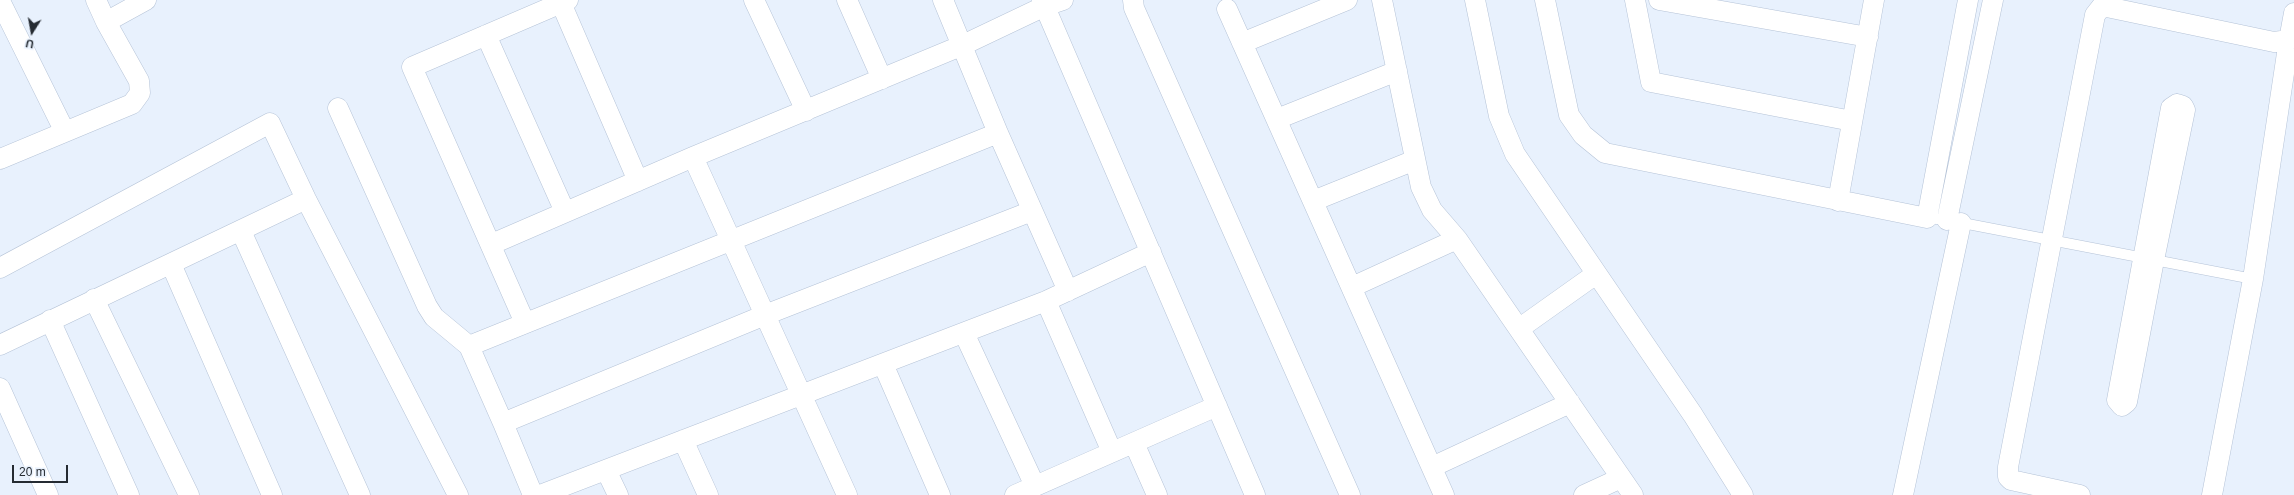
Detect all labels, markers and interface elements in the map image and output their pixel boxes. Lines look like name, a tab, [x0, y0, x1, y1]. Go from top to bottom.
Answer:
north arrow	[12, 12, 52, 52]
text: U	[25, 37, 35, 50]
scale bar	[14, 457, 70, 483]
text: 20 m	[19, 465, 46, 479]

